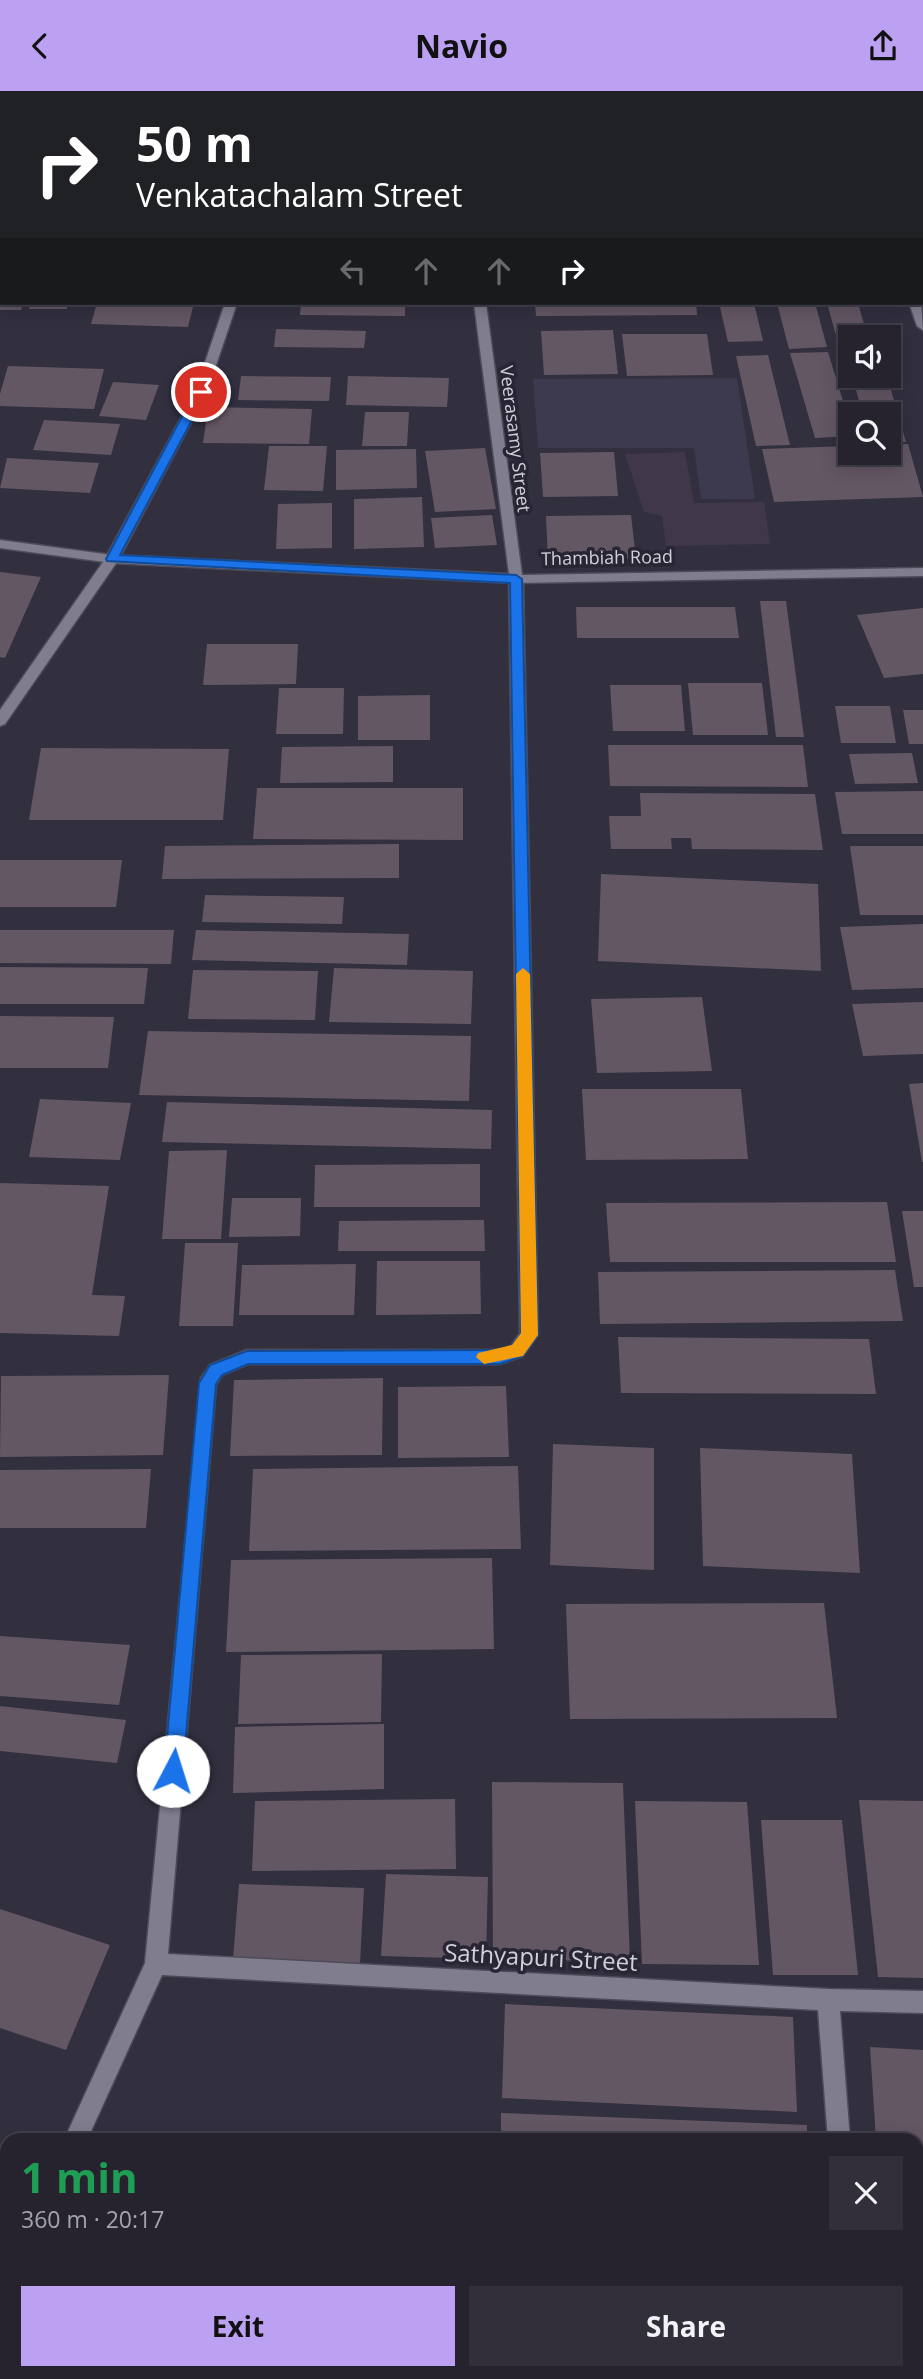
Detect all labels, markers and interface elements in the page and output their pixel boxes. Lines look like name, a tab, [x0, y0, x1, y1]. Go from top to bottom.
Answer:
text: Navio	[415, 24, 508, 67]
icon: back	[21, 27, 59, 65]
icon: share	[864, 27, 902, 65]
text: 50 m	[136, 110, 253, 176]
icon: right	[21, 119, 112, 210]
text: Venkatachalam Street	[136, 173, 462, 216]
icon: left	[334, 252, 372, 290]
icon: ahead	[407, 252, 445, 290]
icon: ahead	[480, 252, 518, 290]
icon: right	[553, 252, 591, 290]
map controls	[838, 325, 901, 465]
button: sound	[838, 325, 901, 388]
pin	[171, 362, 231, 422]
street label: Veerasamy Street	[495, 364, 537, 514]
icon: arrive	[182, 373, 220, 411]
button: search	[838, 402, 901, 465]
street label: Thambiah Road	[541, 544, 673, 570]
position arrow	[136, 1734, 210, 1808]
street label: Sathyapuri Street	[444, 1935, 639, 1978]
text: 1 min	[21, 2148, 138, 2205]
button: close	[829, 2156, 903, 2230]
text: 360 m · 20:17	[21, 2203, 164, 2235]
button: Exit	[21, 2286, 455, 2366]
button: Share	[469, 2286, 903, 2366]

